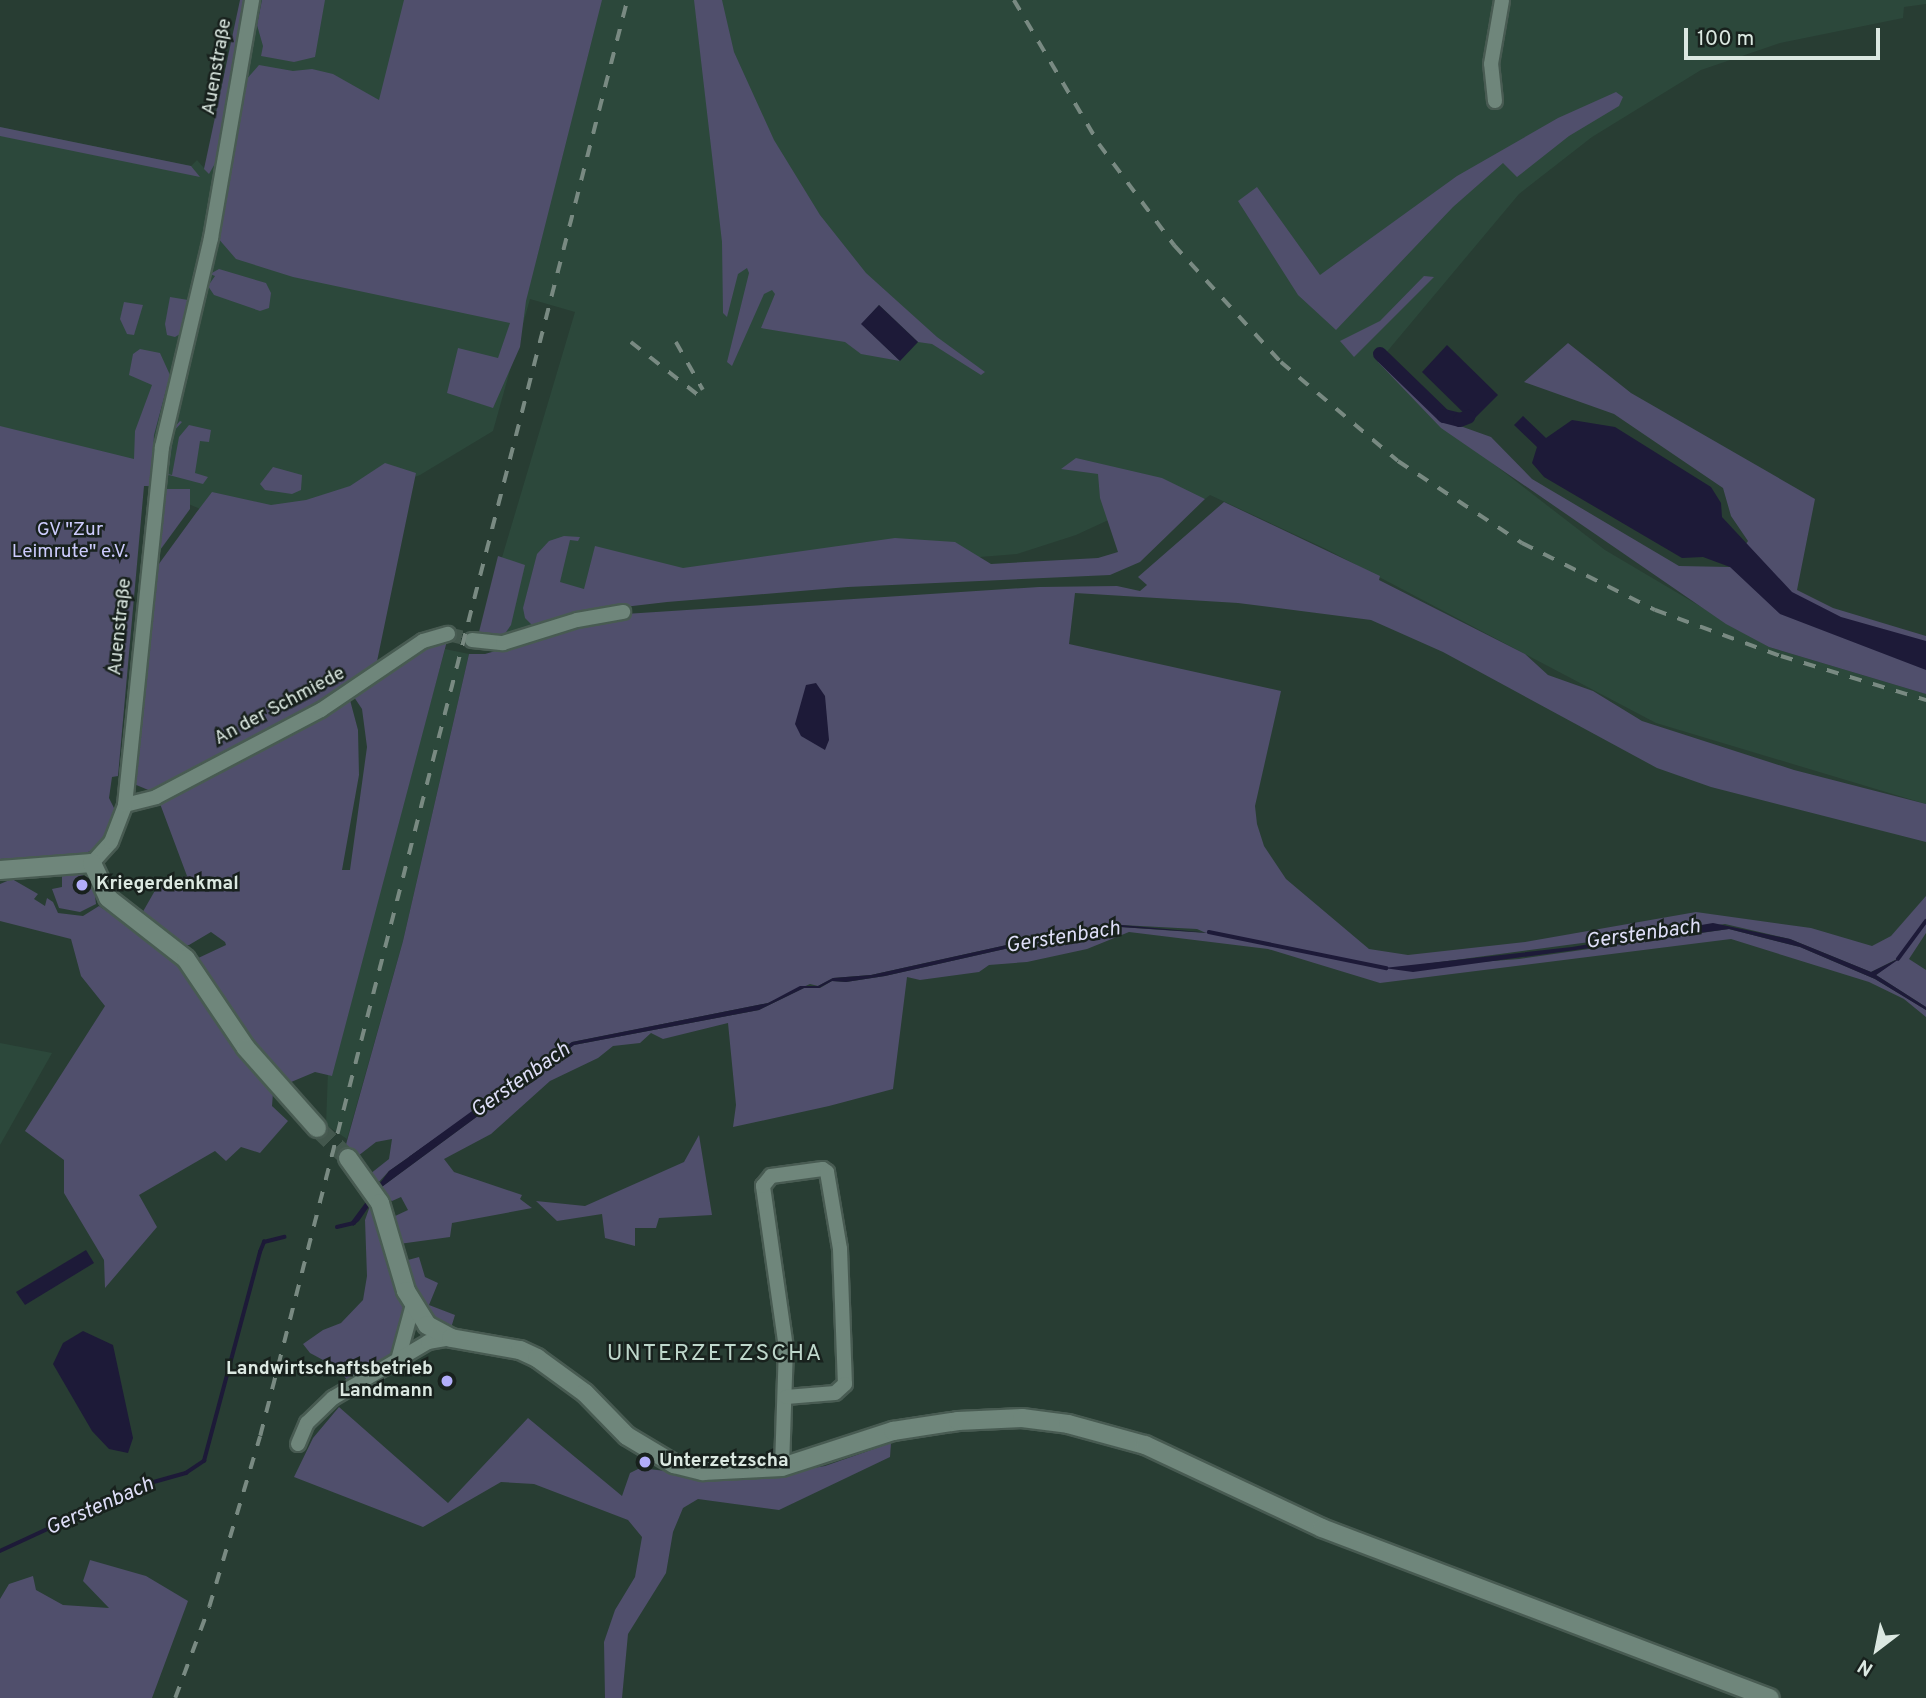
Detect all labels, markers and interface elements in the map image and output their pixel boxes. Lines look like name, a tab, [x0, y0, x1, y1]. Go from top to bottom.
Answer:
scale bar	[1688, 14, 1884, 58]
street label: Auenstraße	[198, 17, 238, 117]
text: 100 m	[1697, 26, 1754, 53]
park label: GV "Zur Leimrute" e.V.	[12, 520, 128, 564]
street label: Auenstraße	[105, 577, 137, 677]
street label: An der Schmiede	[211, 663, 349, 751]
place label: Kriegerdenkmal	[96, 874, 239, 896]
marker: Kriegerdenkmal	[74, 877, 90, 893]
water label: Gerstenbach	[1584, 915, 1702, 955]
water label: Gerstenbach	[1004, 917, 1122, 959]
water label: Gerstenbach	[467, 1038, 575, 1124]
district label: UNTERZETZSCHA	[608, 1341, 822, 1369]
place label: Landwirtschaftsbetrieb Landmann	[226, 1359, 433, 1403]
marker: Landwirtschaftsbetrieb Landmann	[439, 1373, 455, 1389]
place label: Unterzetzscha	[659, 1451, 789, 1473]
marker: Unterzetzscha	[637, 1454, 653, 1470]
water label: Gerstenbach	[42, 1472, 158, 1542]
north arrow	[1842, 1614, 1912, 1684]
text: N	[1854, 1653, 1878, 1681]

